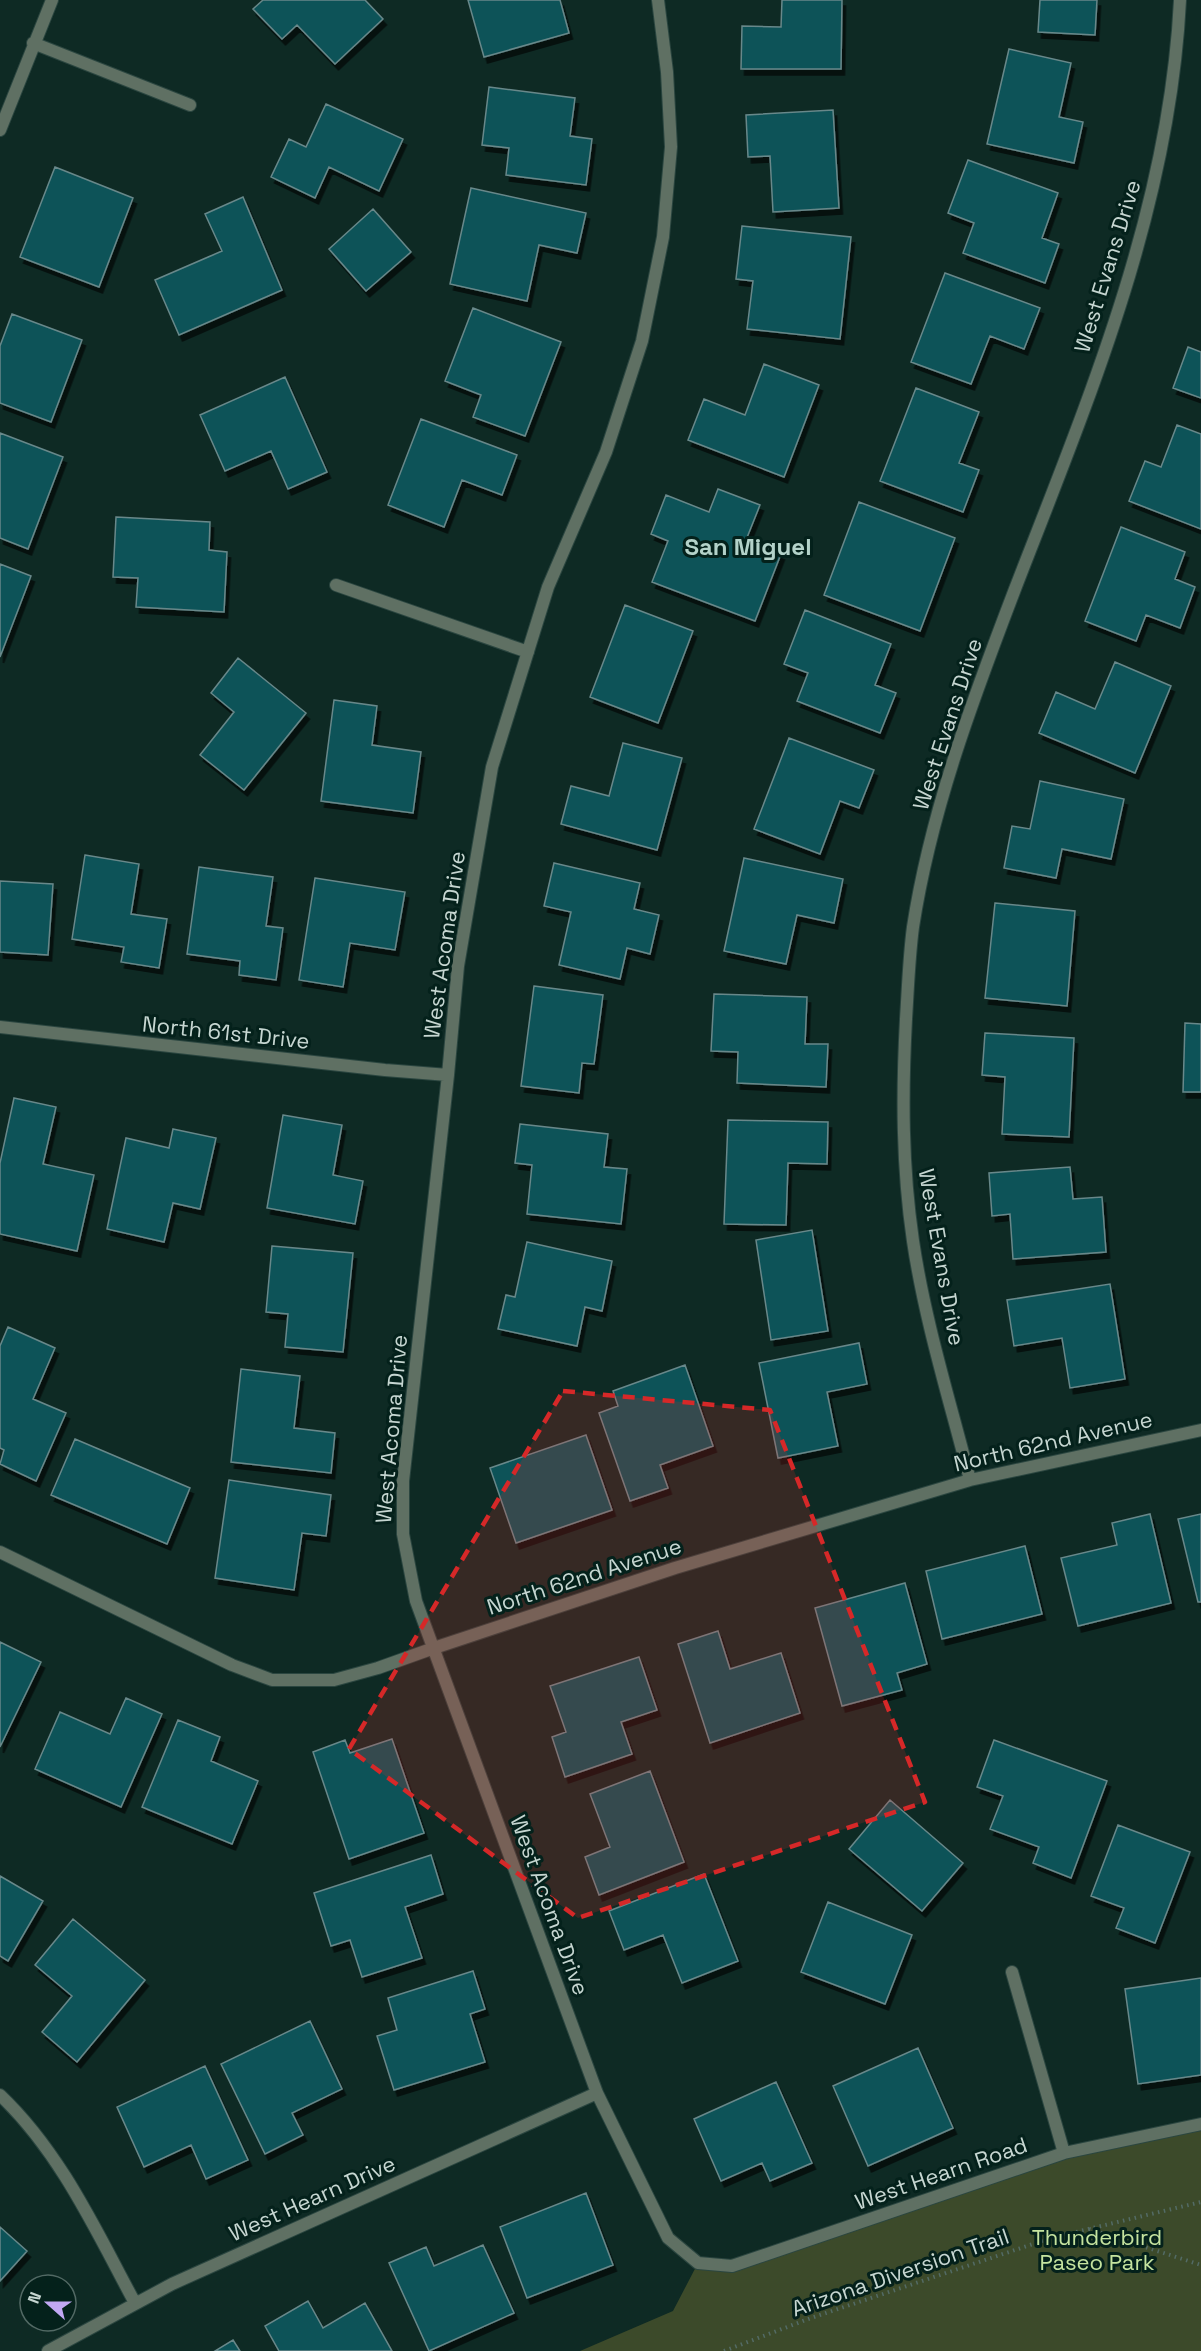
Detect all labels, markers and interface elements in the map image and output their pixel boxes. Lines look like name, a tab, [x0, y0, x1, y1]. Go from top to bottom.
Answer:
street label: West Evans Drive	[1067, 176, 1147, 356]
district label: San Miguel	[684, 531, 812, 562]
street label: West Evans Drive	[906, 635, 988, 813]
street label: West Acoma Drive	[417, 849, 471, 1041]
street label: North 61st Drive	[141, 1009, 311, 1055]
street label: West Evans Drive	[913, 1166, 971, 1348]
street label: West Acoma Drive	[369, 1333, 413, 1525]
street label: North 62nd Avenue	[951, 1405, 1155, 1477]
street label: North 62nd Avenue	[483, 1531, 685, 1621]
street label: West Acoma Drive	[504, 1811, 596, 1999]
street label: West Hearn Road	[851, 2130, 1031, 2216]
street label: West Hearn Drive	[224, 2149, 400, 2247]
street label: Arizona Diversion Trail	[788, 2222, 1012, 2322]
park label: Thunderbird Paseo Park	[1032, 2223, 1162, 2276]
north arrow	[18, 2273, 78, 2333]
text: N	[23, 2289, 46, 2307]

